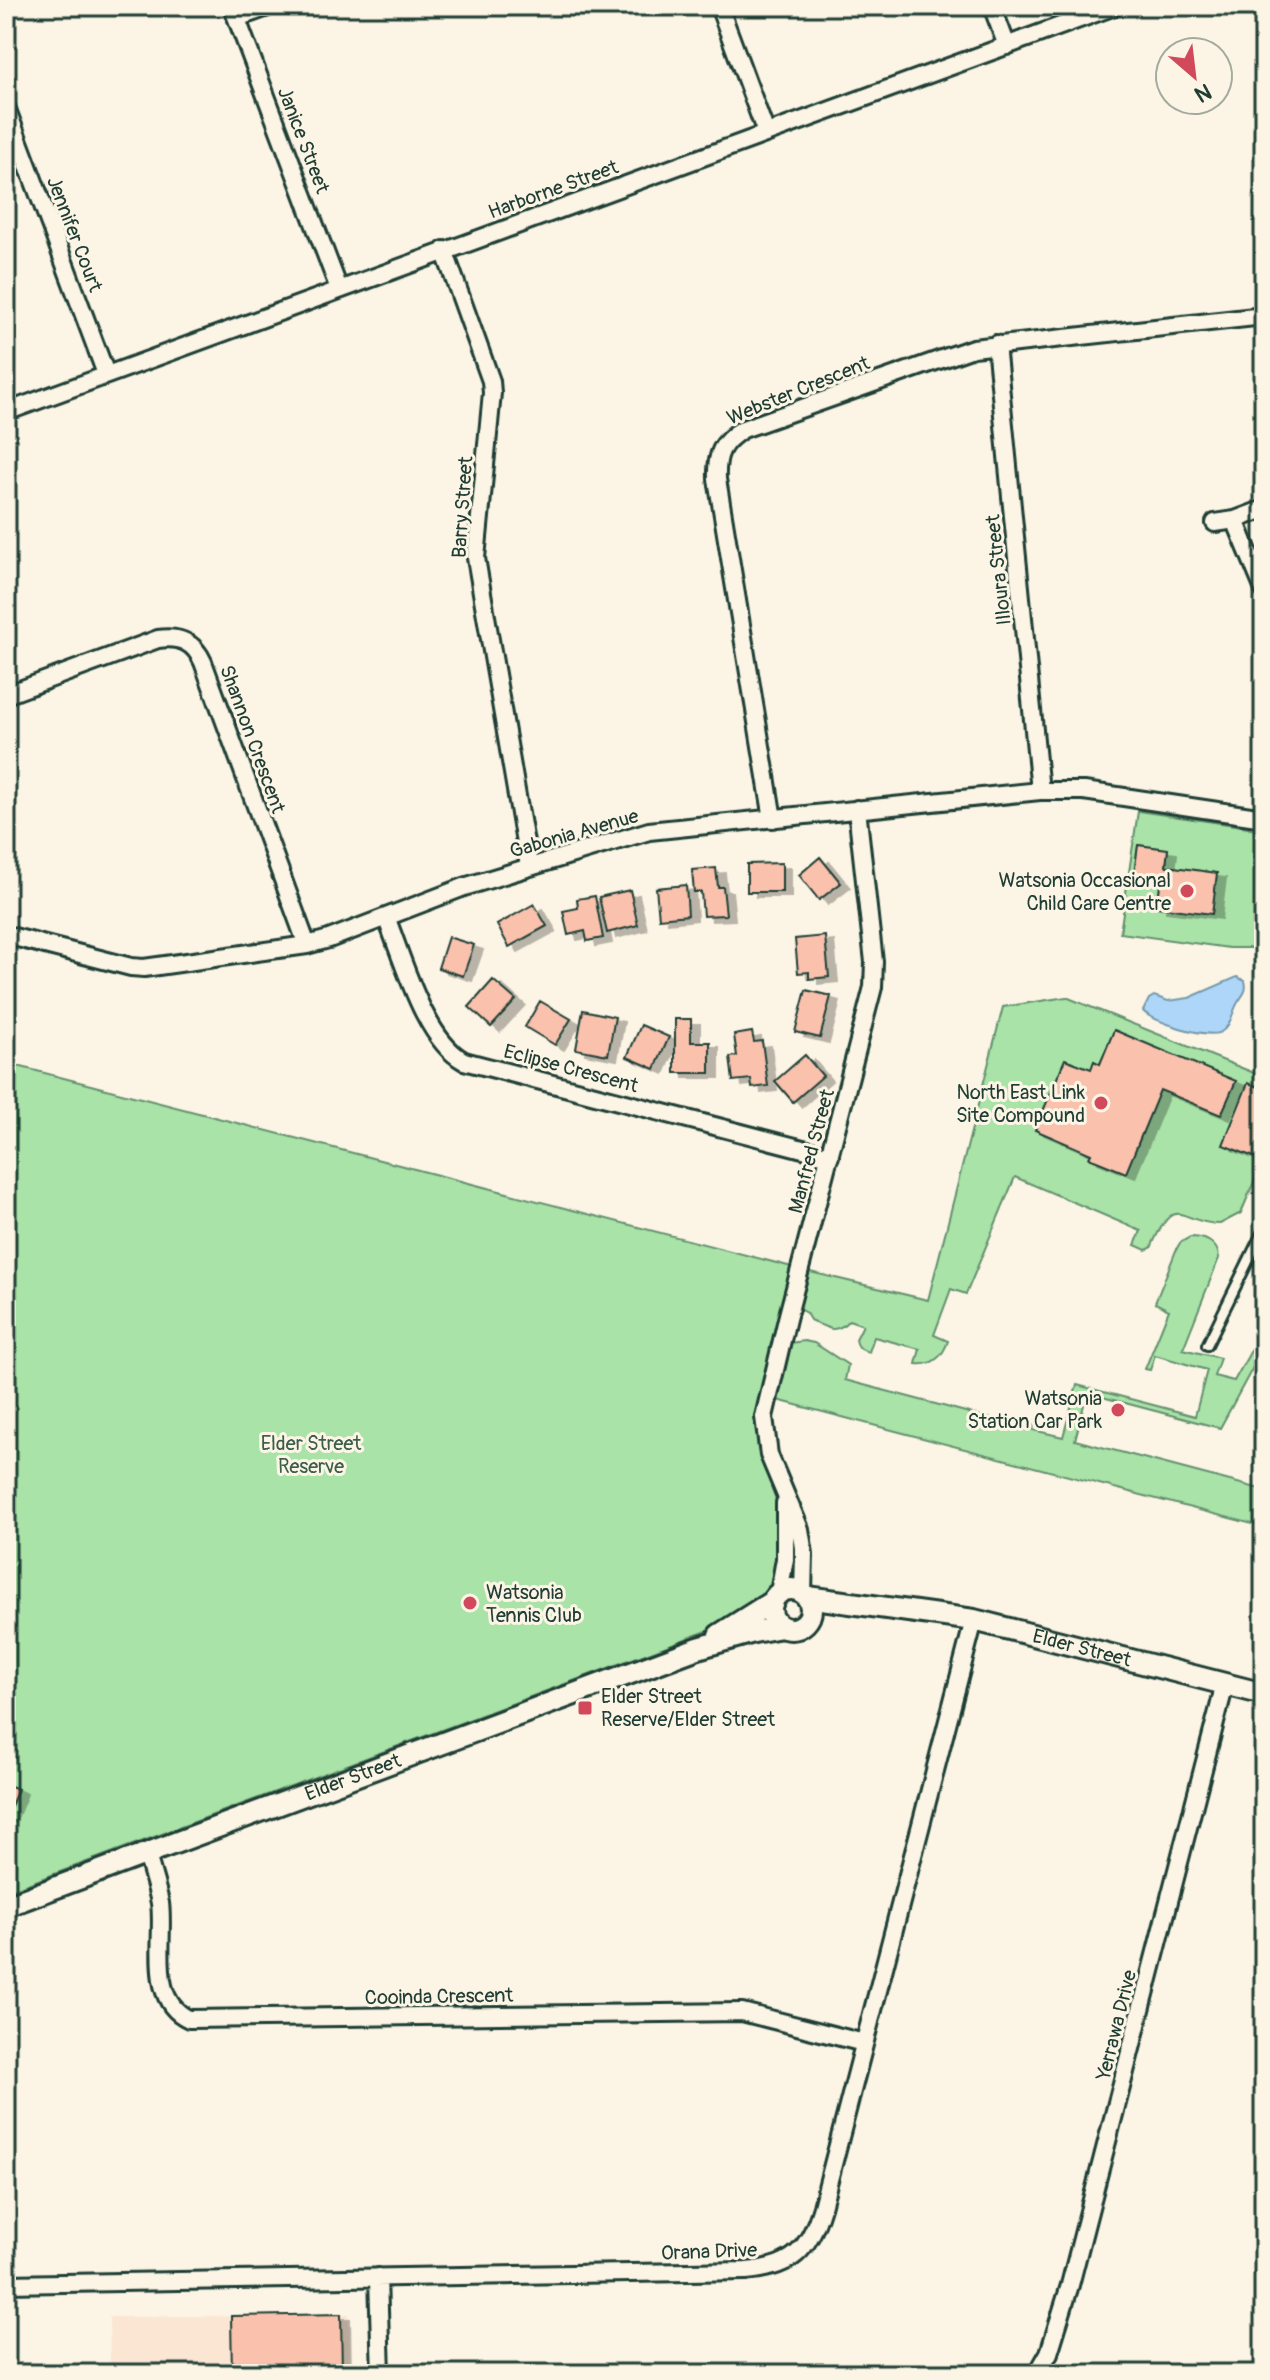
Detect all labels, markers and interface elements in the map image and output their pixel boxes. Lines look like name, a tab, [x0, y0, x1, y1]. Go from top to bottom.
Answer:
north arrow	[1154, 36, 1234, 116]
text: N	[1190, 77, 1216, 109]
street label: Janice Street	[272, 84, 336, 198]
street label: Harborne Street	[485, 154, 622, 225]
street label: Jennifer Court	[41, 173, 108, 296]
street label: Webster Crescent	[723, 350, 874, 430]
street label: Barry Street	[446, 454, 479, 559]
street label: Illoura Street	[980, 513, 1017, 626]
street label: Shannon Crescent	[214, 662, 291, 817]
street label: Gabonia Avenue	[507, 803, 642, 864]
place label: Watsonia Occasional Child Care Centre	[998, 868, 1171, 916]
marker: Watsonia Occasional Child Care Centre	[1178, 882, 1196, 900]
street label: Eclipse Crescent	[501, 1039, 642, 1099]
place label: North East Link Site Compound	[956, 1080, 1086, 1128]
street label: Manfred Street	[783, 1085, 840, 1216]
marker: North East Link Site Compound	[1092, 1094, 1110, 1112]
place label: Watsonia Station Car Park	[968, 1386, 1103, 1434]
marker: Watsonia Station Car Park	[1109, 1401, 1127, 1419]
park label: Elder Street Reserve	[261, 1431, 362, 1479]
place label: Watsonia Tennis Club	[486, 1580, 582, 1628]
marker: Watsonia Tennis Club	[461, 1594, 479, 1612]
street label: Elder Street	[1030, 1623, 1135, 1673]
place label: Elder Street Reserve/Elder Street	[601, 1684, 776, 1732]
marker: Elder Street Reserve/Elder Street	[576, 1699, 594, 1717]
street label: Elder Street	[301, 1748, 405, 1807]
street label: Yerrawa Drive	[1090, 1967, 1142, 2084]
street label: Cooinda Crescent	[364, 1983, 514, 2010]
street label: Orana Drive	[661, 2237, 758, 2266]

